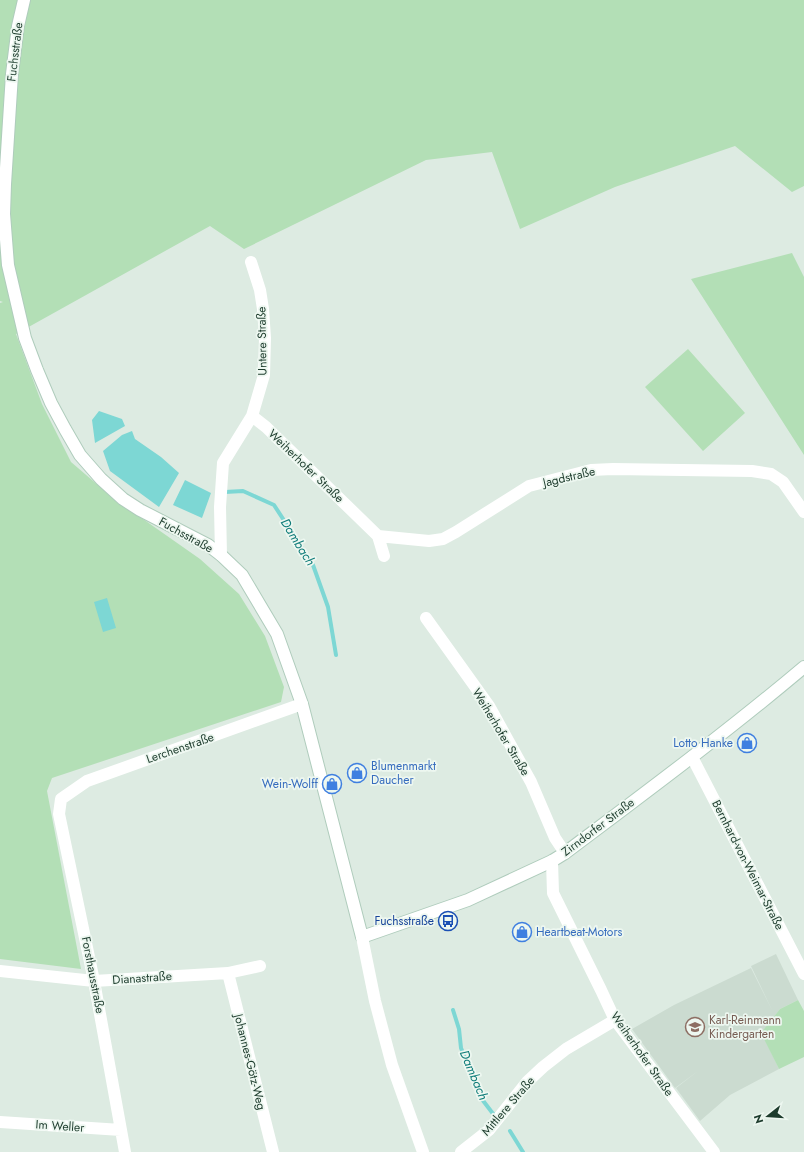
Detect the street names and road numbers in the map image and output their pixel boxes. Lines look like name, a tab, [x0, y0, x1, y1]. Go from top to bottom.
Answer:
street label: Fuchsstraße	[2, 21, 28, 83]
street label: Untere Straße	[252, 306, 272, 376]
street label: Weiherhofer Straße	[264, 425, 348, 507]
street label: Jagdstraße	[539, 462, 597, 492]
street label: Fuchsstraße	[156, 513, 216, 557]
street label: Weiherhofer Straße	[468, 685, 534, 779]
street label: Lerchenstraße	[144, 728, 216, 768]
street label: Zirndorfer Straße	[558, 794, 638, 860]
street label: Bernhard-von-Weimar-Straße	[707, 797, 789, 933]
street label: Forsthausstraße	[77, 935, 109, 1015]
street label: Dianastraße	[112, 967, 172, 989]
street label: Weiherhofer Straße	[606, 1008, 678, 1100]
street label: Johannes-Götz-Weg	[229, 1010, 271, 1112]
street label: Mittlere Straße	[477, 1072, 539, 1140]
street label: Im Weller	[35, 1115, 86, 1137]

